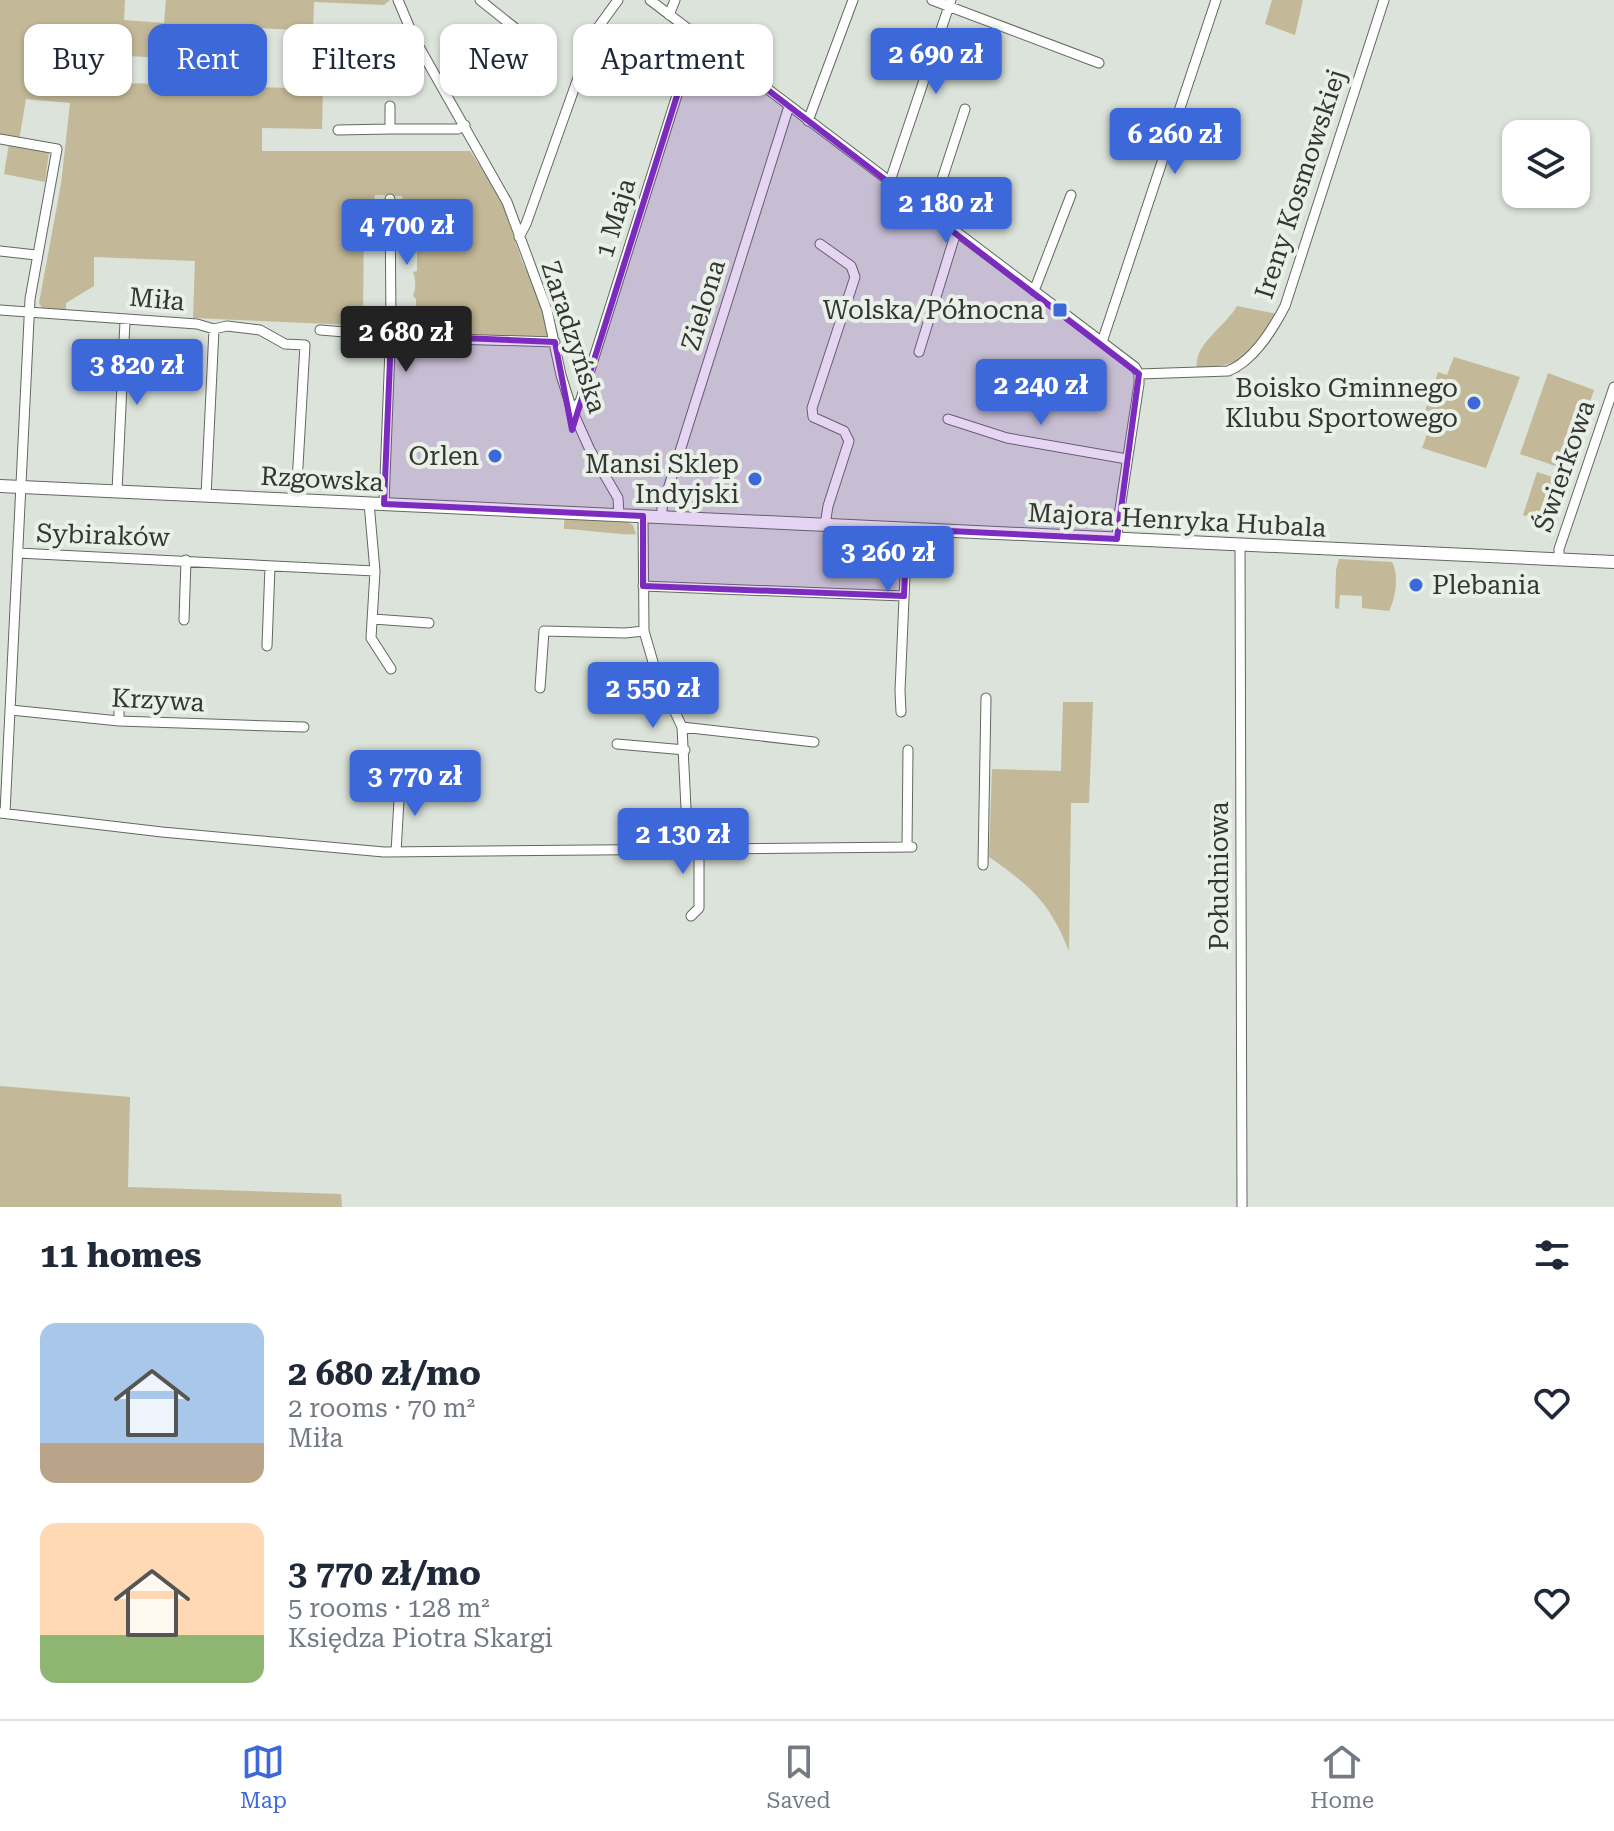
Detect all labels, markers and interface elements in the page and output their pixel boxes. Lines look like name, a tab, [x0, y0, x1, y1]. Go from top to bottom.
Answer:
chip: Buy	[24, 24, 132, 96]
chip: Rent	[148, 24, 267, 96]
chip: Filters	[283, 24, 424, 96]
chip: New	[440, 24, 557, 96]
chip: Apartment	[573, 24, 773, 96]
pin: 2 690 zł	[853, 28, 1019, 96]
text: 2 690 zł	[889, 39, 983, 69]
street label: Ireny Kosmowskiej	[1249, 66, 1351, 302]
pin: 6 260 zł	[1092, 108, 1258, 176]
text: 6 260 zł	[1128, 119, 1222, 149]
map controls	[1502, 120, 1590, 208]
button: layers	[1502, 120, 1590, 208]
street label: 1 Maja	[589, 175, 641, 261]
pin: 2 180 zł	[863, 177, 1029, 245]
text: 2 180 zł	[899, 188, 993, 218]
pin: 4 700 zł	[324, 199, 490, 267]
text: 4 700 zł	[360, 210, 454, 240]
street label: Zielona	[675, 256, 731, 354]
street label: Zaradzyńska	[535, 257, 613, 417]
street label: Miła	[128, 282, 186, 316]
place label: Wolska/Północna	[823, 295, 1044, 325]
marker: Wolska/Północna	[1051, 301, 1069, 319]
pin: 2 680 zł	[323, 306, 489, 374]
text: 2 680 zł	[359, 317, 453, 347]
pin: 3 820 zł	[54, 339, 220, 407]
text: 3 820 zł	[90, 350, 184, 380]
pin: 2 240 zł	[958, 359, 1124, 427]
text: 2 240 zł	[994, 370, 1088, 400]
place label: Boisko Gminnego Klubu Sportowego	[1225, 373, 1458, 433]
marker: Boisko Gminnego Klubu Sportowego	[1465, 394, 1483, 412]
street label: Świerkowa	[1527, 396, 1601, 536]
place label: Orlen	[409, 441, 479, 471]
marker: Orlen	[486, 447, 504, 465]
place label: Mansi Sklep Indyjski	[585, 449, 739, 509]
street label: Rzgowska	[260, 461, 384, 497]
marker: Mansi Sklep Indyjski	[746, 470, 764, 488]
street label: Majora Henryka Hubala	[1027, 497, 1327, 543]
street label: Sybiraków	[36, 518, 171, 552]
pin: 3 260 zł	[805, 526, 971, 594]
text: 3 260 zł	[841, 537, 935, 567]
place label: Plebania	[1432, 570, 1540, 600]
marker: Plebania	[1407, 576, 1425, 594]
pin: 2 550 zł	[570, 662, 736, 730]
text: 2 550 zł	[606, 673, 700, 703]
street label: Krzywa	[111, 683, 205, 717]
pin: 3 770 zł	[332, 750, 498, 818]
text: 3 770 zł	[368, 761, 462, 791]
street label: Południowa	[1204, 802, 1234, 950]
pin: 2 130 zł	[600, 808, 766, 876]
text: 2 130 zł	[636, 819, 730, 849]
icon: filters	[1530, 1233, 1574, 1277]
text: 11 homes	[40, 1235, 202, 1275]
text: 2 680 zł/mo	[288, 1353, 481, 1393]
icon: home	[104, 1355, 200, 1451]
icon: heart	[1530, 1381, 1574, 1425]
text: 2 rooms · 70 m²	[288, 1393, 475, 1423]
text: Miła	[288, 1423, 343, 1453]
text: 3 770 zł/mo	[288, 1553, 481, 1593]
icon: home	[104, 1555, 200, 1651]
icon: heart	[1530, 1581, 1574, 1625]
text: 5 rooms · 128 m²	[288, 1593, 490, 1623]
text: Księdza Piotra Skargi	[288, 1623, 553, 1653]
tab: Map	[240, 1740, 287, 1813]
tab: Saved	[767, 1740, 831, 1813]
tab: Home	[1310, 1740, 1374, 1813]

